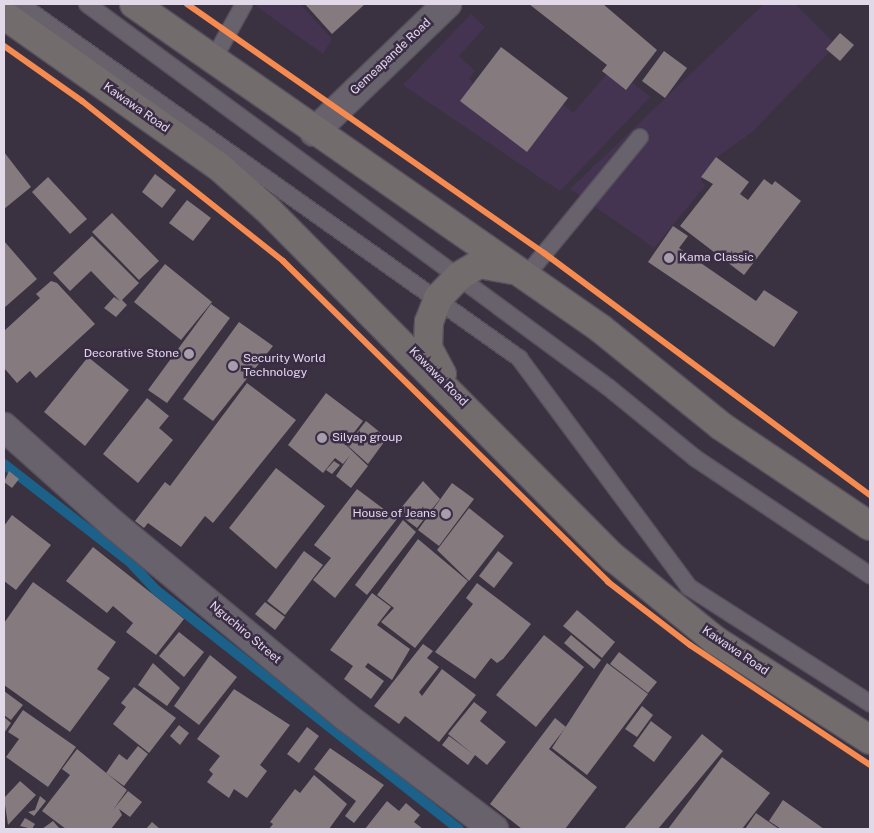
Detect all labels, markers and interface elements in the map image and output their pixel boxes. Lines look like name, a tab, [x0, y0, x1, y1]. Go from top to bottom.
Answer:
street label: Gemeapande Road	[348, 16, 434, 98]
street label: Kawawa Road	[100, 80, 172, 136]
place label: Kama Classic	[679, 251, 754, 265]
marker: Kama Classic	[663, 252, 675, 264]
street label: Kawawa Road	[406, 345, 470, 409]
place label: Decorative Stone	[84, 347, 179, 361]
marker: Decorative Stone	[183, 348, 195, 360]
place label: Security World Technology	[243, 352, 326, 380]
marker: Security World Technology	[227, 360, 239, 372]
place label: Silyap group	[332, 431, 402, 445]
marker: Silyap group	[316, 432, 328, 444]
place label: House of Jeans	[352, 507, 436, 521]
marker: House of Jeans	[440, 508, 452, 520]
street label: Nguchiro Street	[206, 599, 284, 667]
street label: Kawawa Road	[699, 623, 771, 679]

